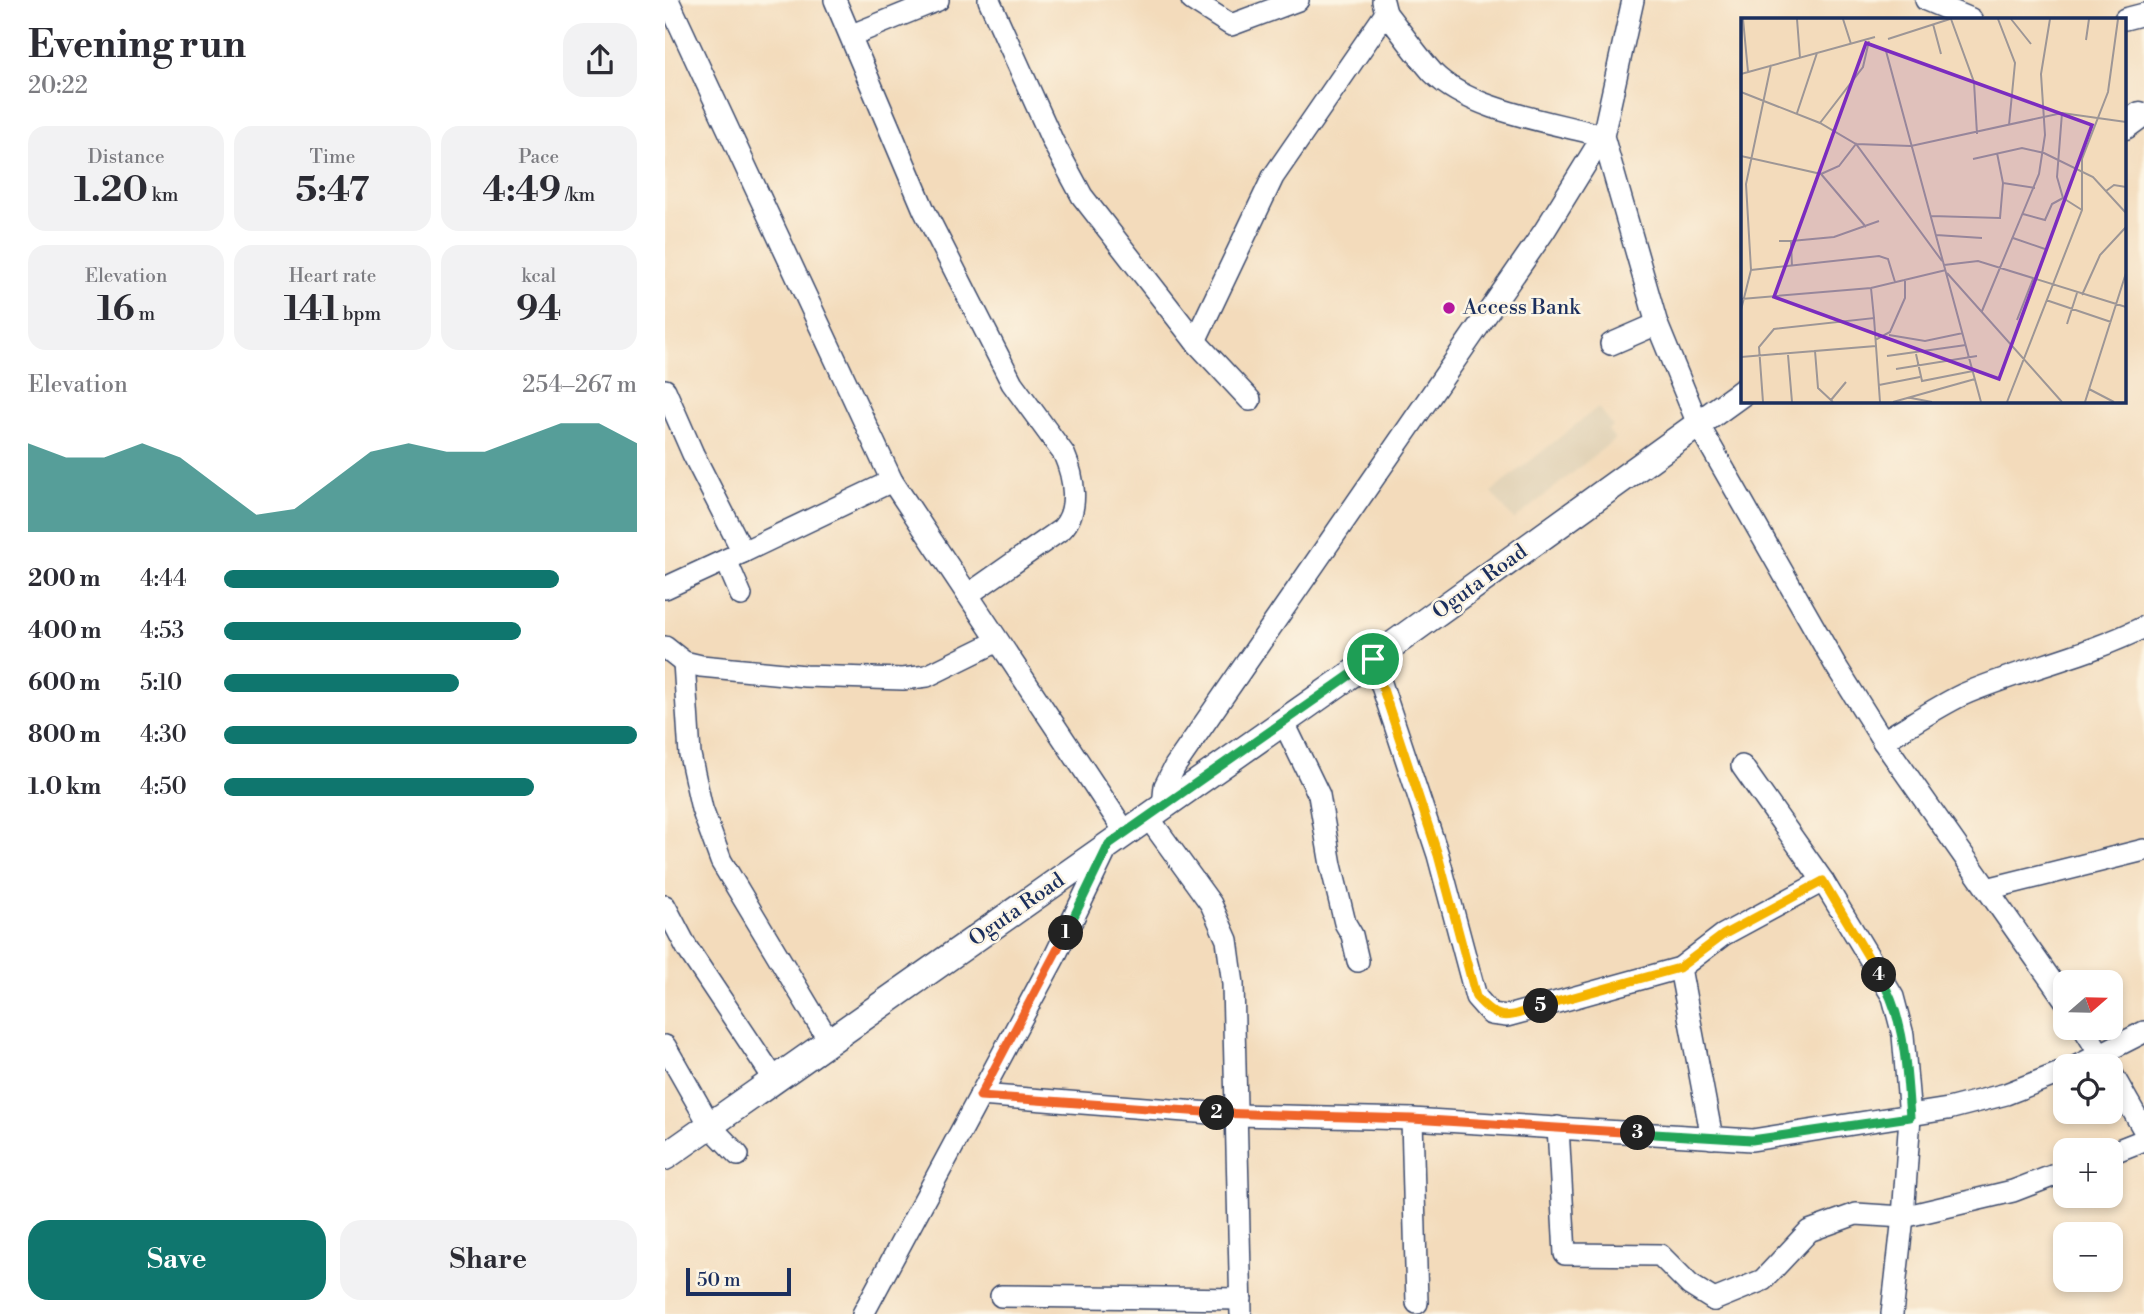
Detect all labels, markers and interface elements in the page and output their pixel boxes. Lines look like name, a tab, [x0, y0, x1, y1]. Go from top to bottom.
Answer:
inset map	[1741, 18, 2127, 402]
text: Evening run	[28, 22, 246, 69]
button: share	[563, 23, 637, 97]
text: 20:22	[28, 72, 88, 100]
text: Distance	[88, 145, 165, 169]
text: Time	[310, 145, 355, 169]
text: Pace	[518, 145, 559, 169]
text: 1.20	[74, 169, 148, 212]
text: 5:47	[296, 169, 369, 212]
text: 4:49	[483, 169, 561, 212]
text: km	[148, 183, 178, 207]
text: /km	[561, 183, 595, 207]
text: Elevation	[85, 264, 167, 288]
text: Heart rate	[289, 264, 376, 288]
text: kcal	[522, 264, 556, 288]
text: 16	[97, 288, 135, 331]
text: 141	[284, 288, 339, 331]
text: 94	[516, 288, 561, 331]
place label: Access Bank	[1462, 295, 1581, 321]
marker: Access Bank	[1441, 300, 1457, 316]
text: m	[135, 302, 155, 326]
text: bpm	[339, 302, 381, 326]
text: Elevation	[28, 371, 128, 399]
text: 254–267 m	[522, 371, 637, 399]
street label: Oguta Road	[1428, 539, 1532, 625]
text: 200 m	[28, 565, 100, 593]
text: 4:44	[140, 565, 187, 593]
text: 400 m	[28, 617, 101, 645]
text: 4:53	[140, 617, 184, 645]
pin	[1343, 629, 1403, 689]
icon: arrive	[1354, 640, 1392, 678]
text: 600 m	[28, 669, 101, 697]
text: 5:10	[140, 669, 182, 697]
text: 800 m	[28, 721, 101, 749]
text: 4:30	[140, 721, 187, 749]
text: 1.0 km	[28, 773, 101, 801]
text: 4:50	[140, 773, 187, 801]
street label: Oguta Road	[964, 868, 1070, 952]
pin: 1	[1049, 916, 1083, 950]
text: 1	[1061, 920, 1070, 944]
pin: 4	[1861, 958, 1897, 992]
text: 4	[1872, 962, 1885, 986]
north arrow	[2053, 970, 2123, 1040]
map controls	[2053, 970, 2123, 1292]
pin: 5	[1523, 988, 1559, 1024]
text: 5	[1535, 993, 1546, 1017]
button: locate	[2053, 1054, 2123, 1124]
pin: 2	[1199, 1096, 1235, 1130]
text: 2	[1211, 1100, 1222, 1124]
pin: 3	[1621, 1116, 1655, 1150]
text: 3	[1632, 1120, 1643, 1144]
button: +	[2053, 1138, 2123, 1208]
button: Save	[28, 1220, 326, 1300]
button: Share	[340, 1220, 637, 1300]
button: −	[2053, 1222, 2123, 1292]
scale bar	[686, 1265, 791, 1297]
text: 50 m	[697, 1268, 741, 1292]

